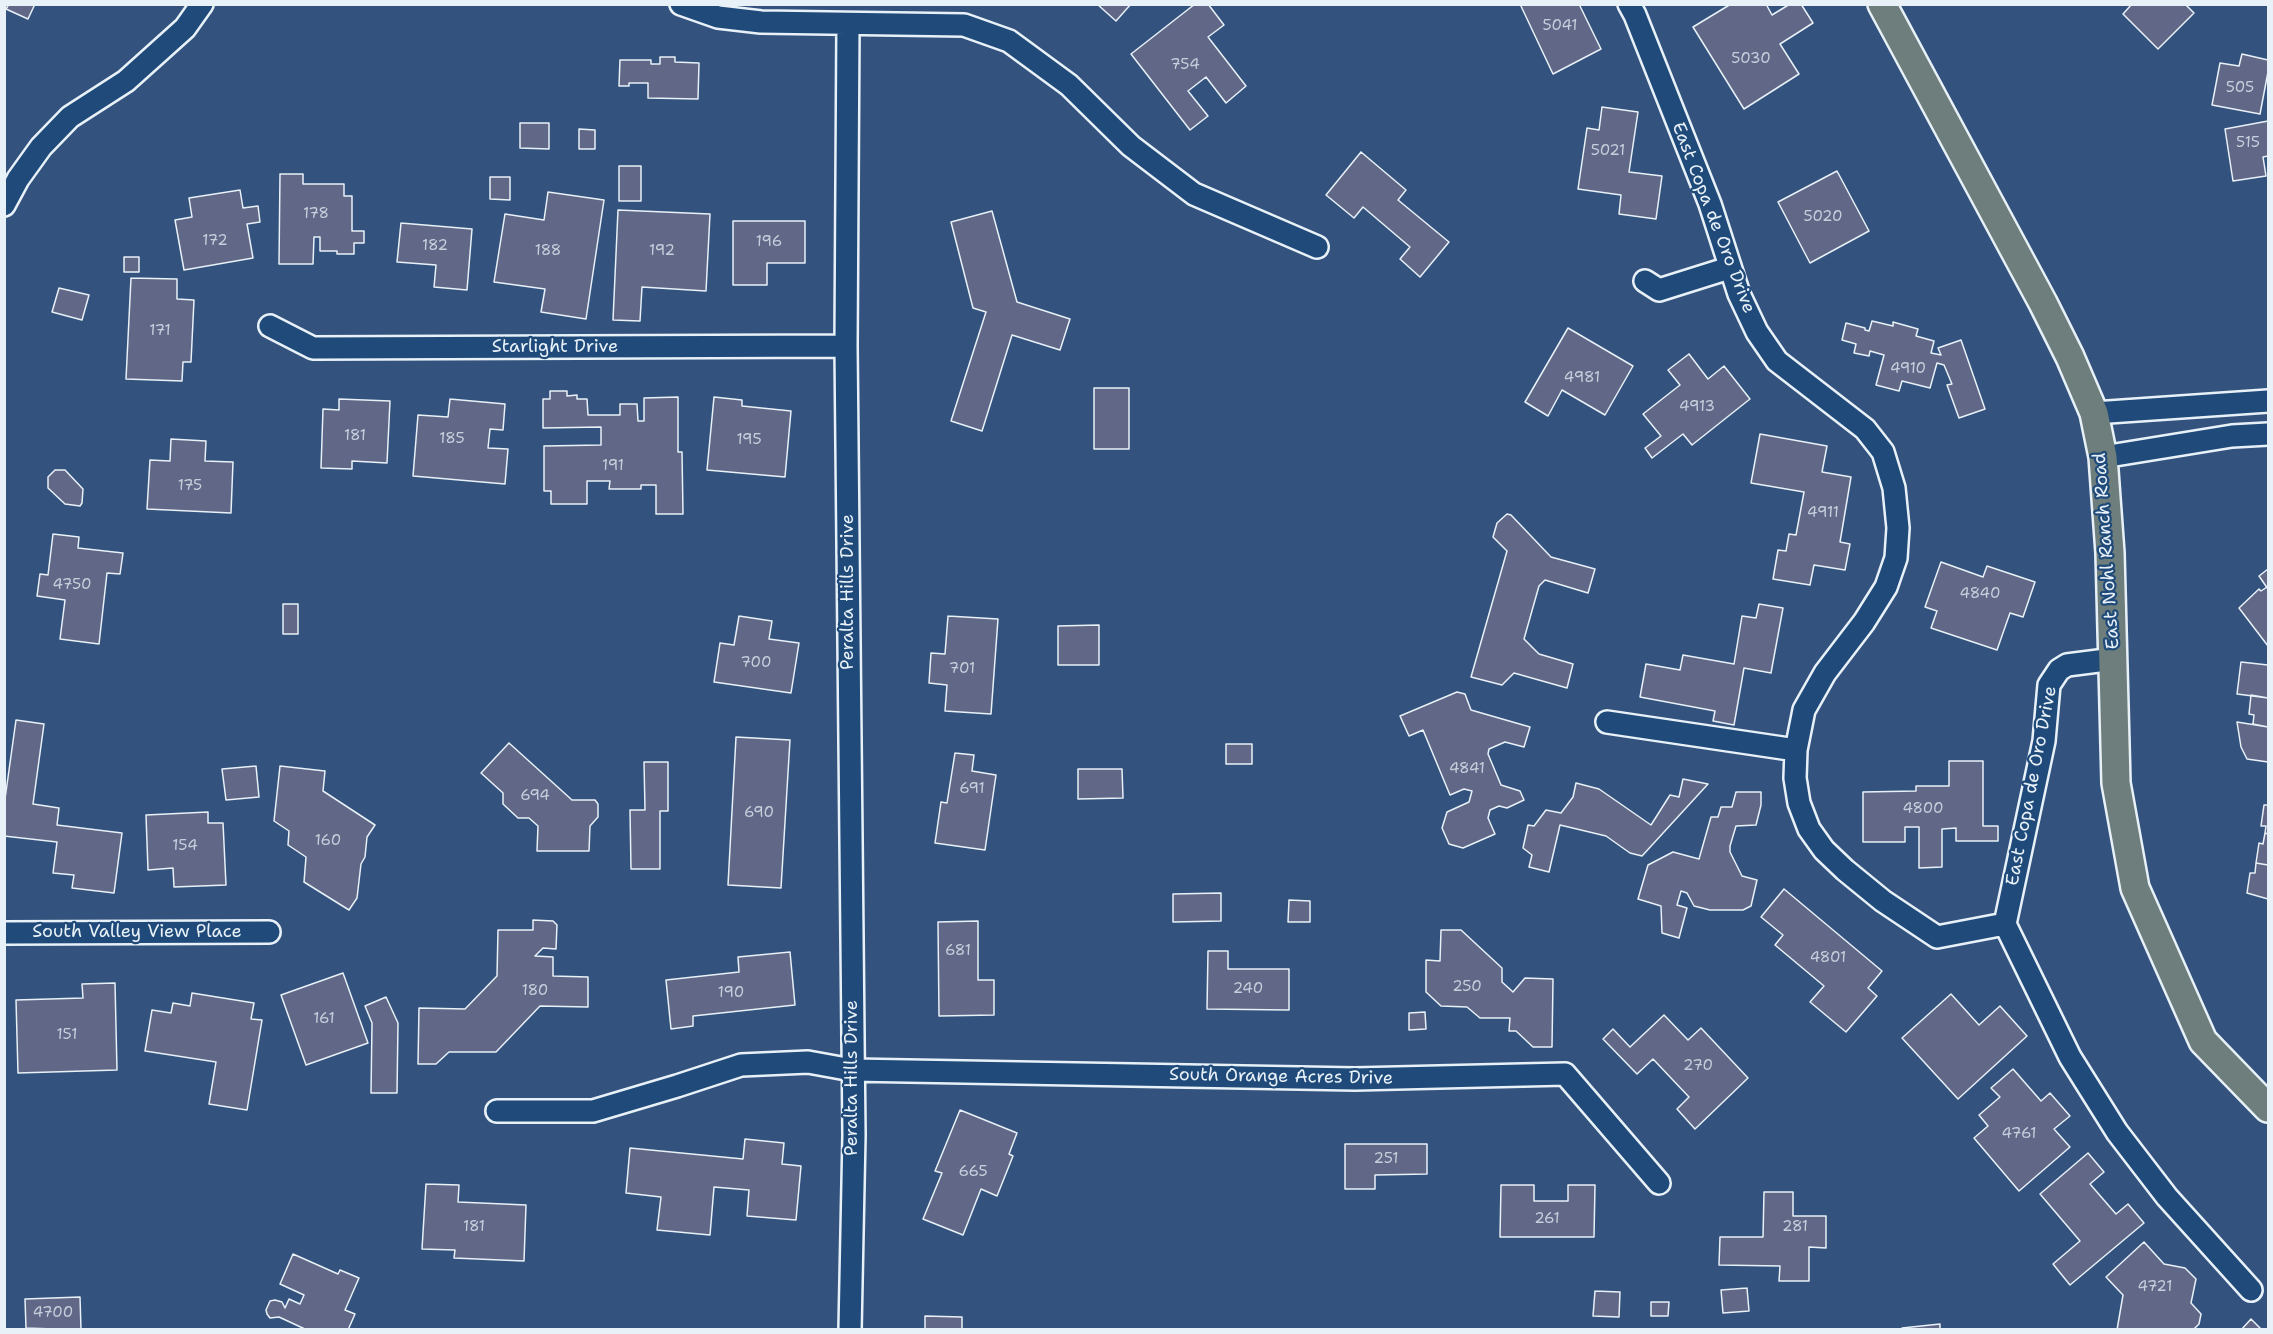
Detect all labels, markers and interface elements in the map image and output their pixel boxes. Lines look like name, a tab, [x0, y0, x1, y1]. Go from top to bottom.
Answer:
house number: 5041	[1542, 17, 1578, 35]
house number: 5030	[1731, 50, 1771, 68]
house number: 754	[1170, 56, 1200, 74]
house number: 505	[2226, 79, 2254, 97]
street label: East Copa de Oro Drive	[1667, 119, 1759, 317]
house number: 515	[2236, 134, 2260, 152]
house number: 5021	[1591, 142, 1625, 160]
house number: 178	[303, 205, 329, 223]
house number: 5020	[1803, 208, 1843, 226]
house number: 172	[202, 232, 228, 250]
house number: 196	[756, 233, 782, 251]
house number: 182	[422, 237, 448, 255]
house number: 188	[535, 242, 561, 260]
house number: 192	[649, 242, 675, 260]
house number: 171	[149, 322, 171, 340]
street label: Starlight Drive	[492, 336, 618, 358]
house number: 4910	[1890, 360, 1926, 378]
house number: 4981	[1564, 369, 1600, 387]
house number: 4913	[1679, 398, 1715, 416]
house number: 181	[344, 427, 366, 445]
house number: 185	[439, 430, 465, 448]
house number: 195	[736, 431, 762, 449]
street label: East Nohl Ranch Road	[2089, 452, 2125, 650]
house number: 191	[602, 457, 624, 475]
house number: 175	[178, 477, 202, 495]
house number: 4911	[1807, 504, 1839, 522]
street label: Peralta Hills Drive	[837, 514, 859, 670]
house number: 4750	[53, 576, 91, 594]
house number: 4840	[1960, 585, 2000, 603]
house number: 700	[740, 654, 772, 672]
house number: 701	[949, 660, 975, 678]
street label: East Copa de Oro Drive	[2002, 684, 2062, 888]
house number: 4841	[1449, 760, 1485, 778]
house number: 691	[959, 780, 985, 798]
house number: 694	[520, 787, 550, 805]
house number: 4800	[1902, 800, 1944, 818]
house number: 690	[744, 804, 774, 822]
house number: 160	[315, 832, 341, 850]
house number: 154	[172, 837, 198, 855]
street label: South Valley View Place	[32, 921, 242, 943]
house number: 681	[945, 942, 971, 960]
house number: 4801	[1810, 949, 1846, 967]
house number: 250	[1452, 978, 1482, 996]
house number: 240	[1233, 980, 1263, 998]
house number: 180	[522, 982, 548, 1000]
house number: 190	[718, 984, 744, 1002]
street label: Peralta Hills Drive	[841, 1000, 863, 1156]
house number: 161	[313, 1010, 335, 1028]
house number: 151	[57, 1026, 77, 1044]
house number: 270	[1683, 1057, 1713, 1075]
street label: South Orange Acres Drive	[1169, 1064, 1393, 1090]
house number: 4761	[2001, 1125, 2037, 1143]
house number: 251	[1373, 1150, 1399, 1168]
house number: 665	[958, 1163, 988, 1181]
house number: 261	[1534, 1210, 1560, 1228]
house number: 181	[463, 1218, 485, 1236]
house number: 281	[1782, 1218, 1808, 1236]
house number: 4721	[2138, 1278, 2172, 1296]
house number: 4700	[33, 1304, 73, 1322]

